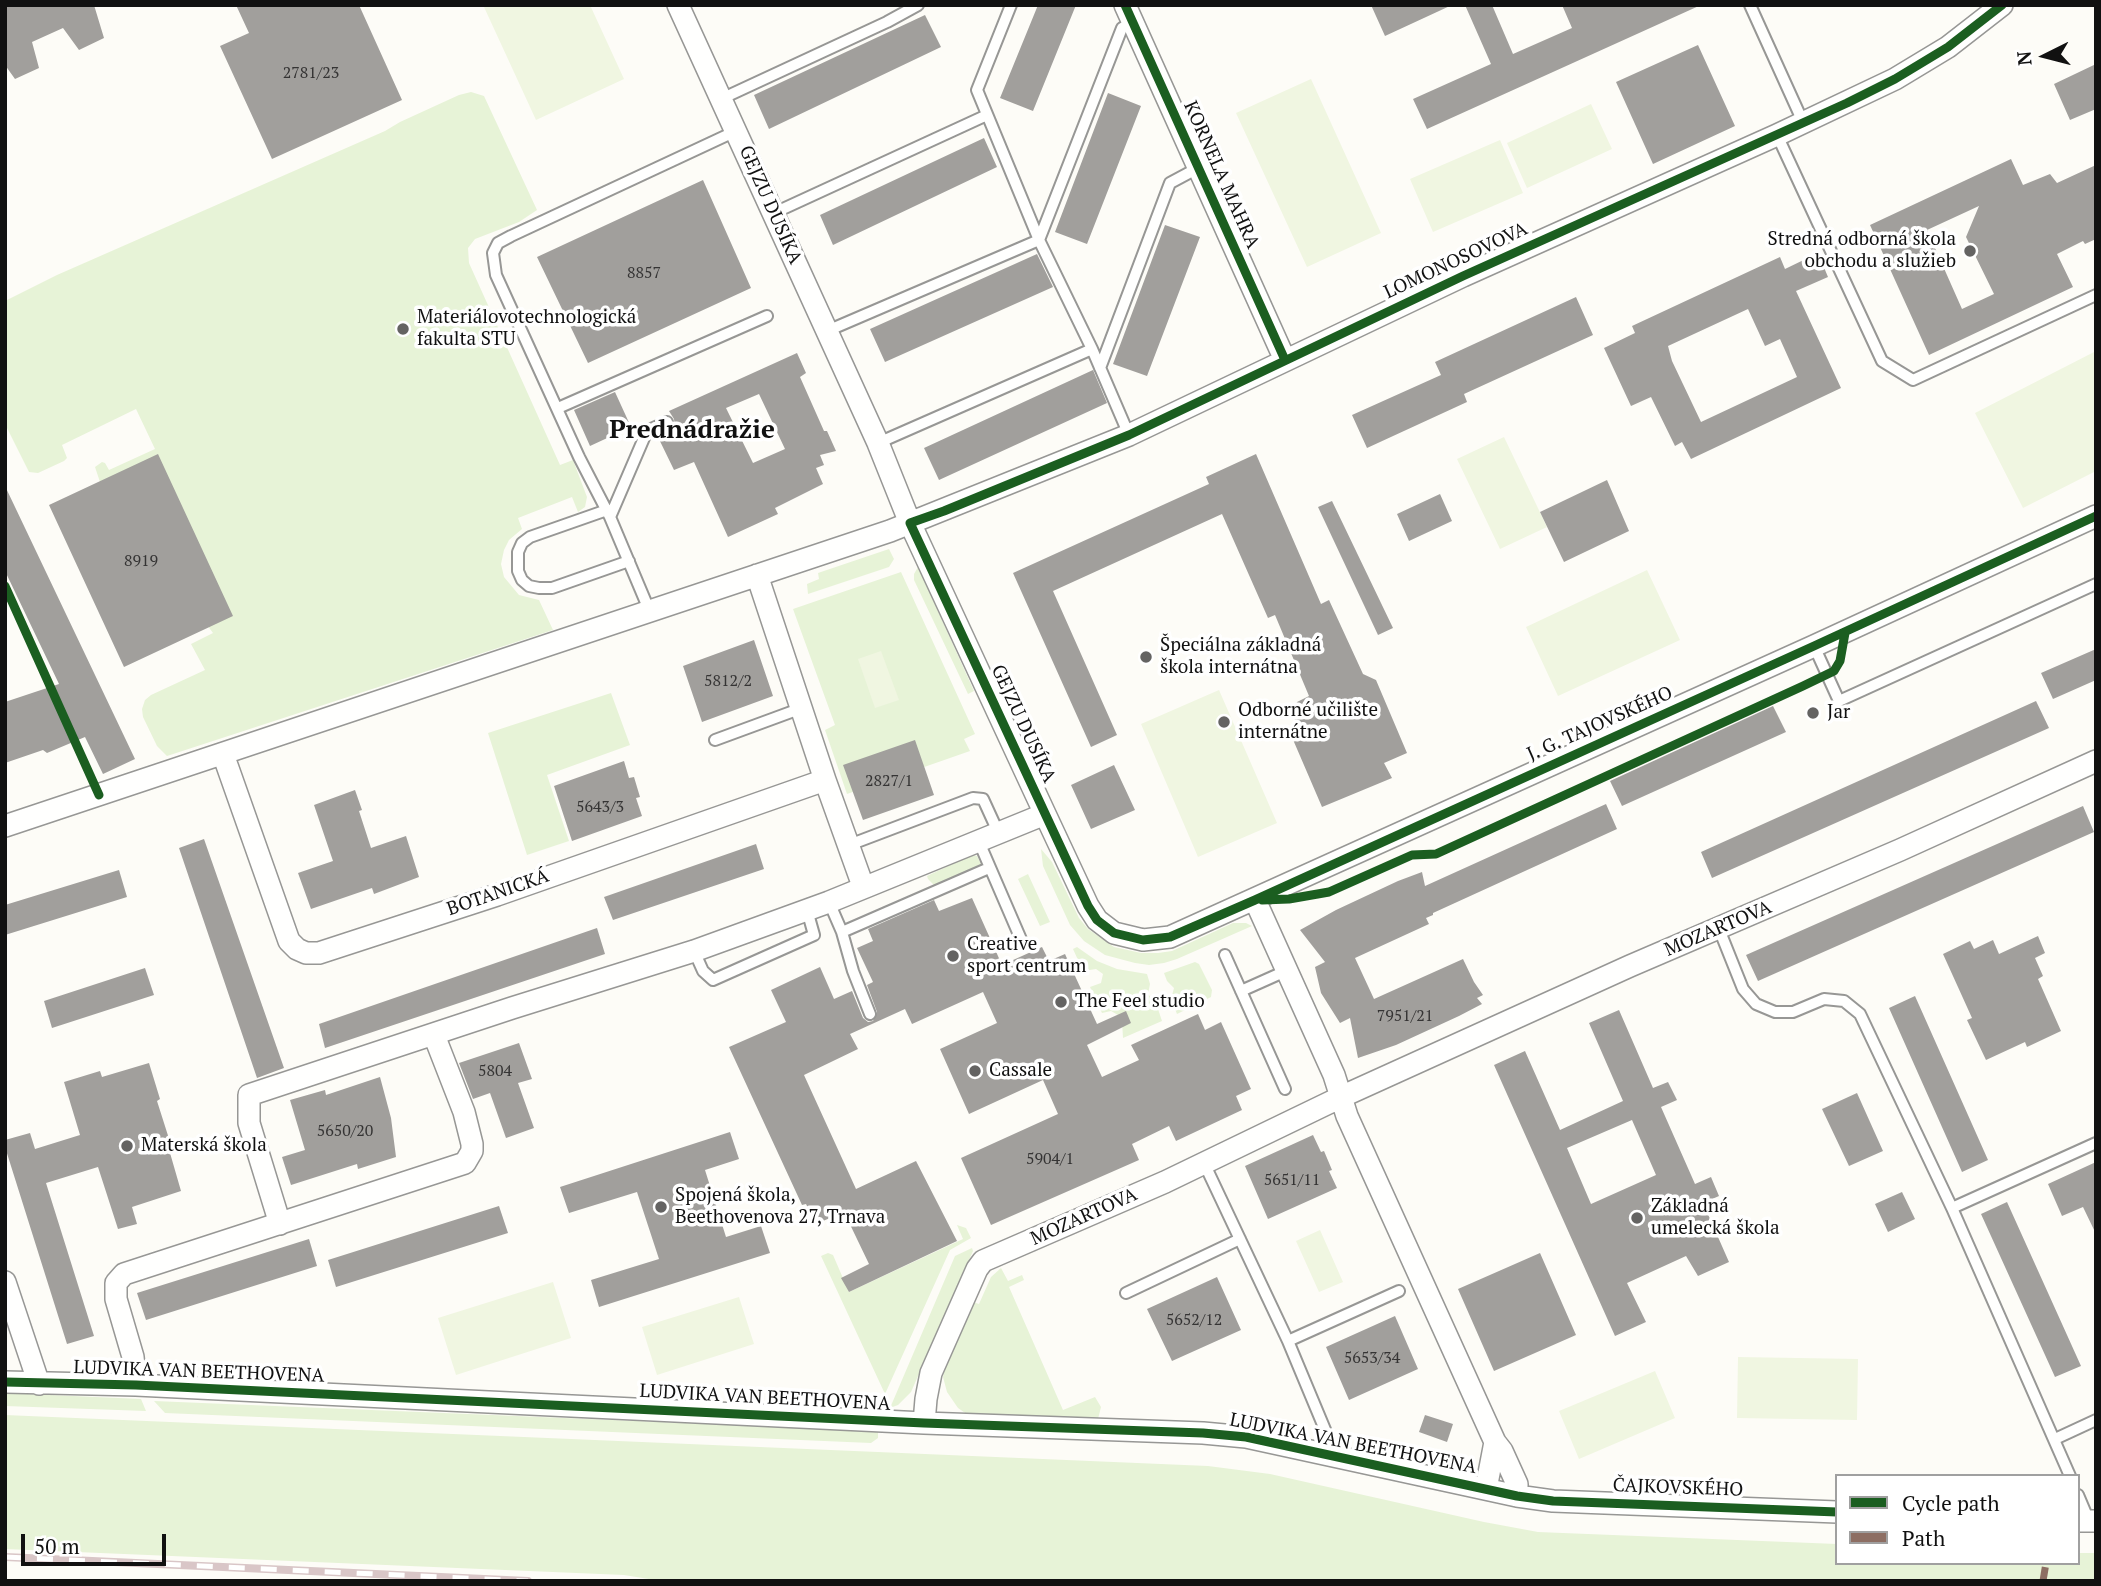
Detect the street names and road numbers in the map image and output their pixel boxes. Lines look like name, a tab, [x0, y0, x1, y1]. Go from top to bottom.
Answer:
street label: KORNELA MAHRA	[1178, 98, 1264, 252]
street label: GEJZU DUSÍKA	[734, 142, 806, 268]
street label: LOMONOSOVOVA	[1381, 218, 1531, 304]
street label: GEJZU DUSÍKA	[986, 661, 1060, 787]
street label: J. G. TAJOVSKÉHO	[1524, 682, 1676, 766]
street label: BOTANICKÁ	[444, 865, 552, 921]
street label: MOZARTOVA	[1661, 896, 1775, 962]
street label: MOZARTOVA	[1027, 1183, 1141, 1251]
street label: LUDVIKA VAN BEETHOVENA	[73, 1356, 325, 1388]
street label: LUDVIKA VAN BEETHOVENA	[639, 1380, 891, 1416]
street label: LUDVIKA VAN BEETHOVENA	[1228, 1409, 1478, 1479]
street label: ČAJKOVSKÉHO	[1612, 1474, 1744, 1502]

